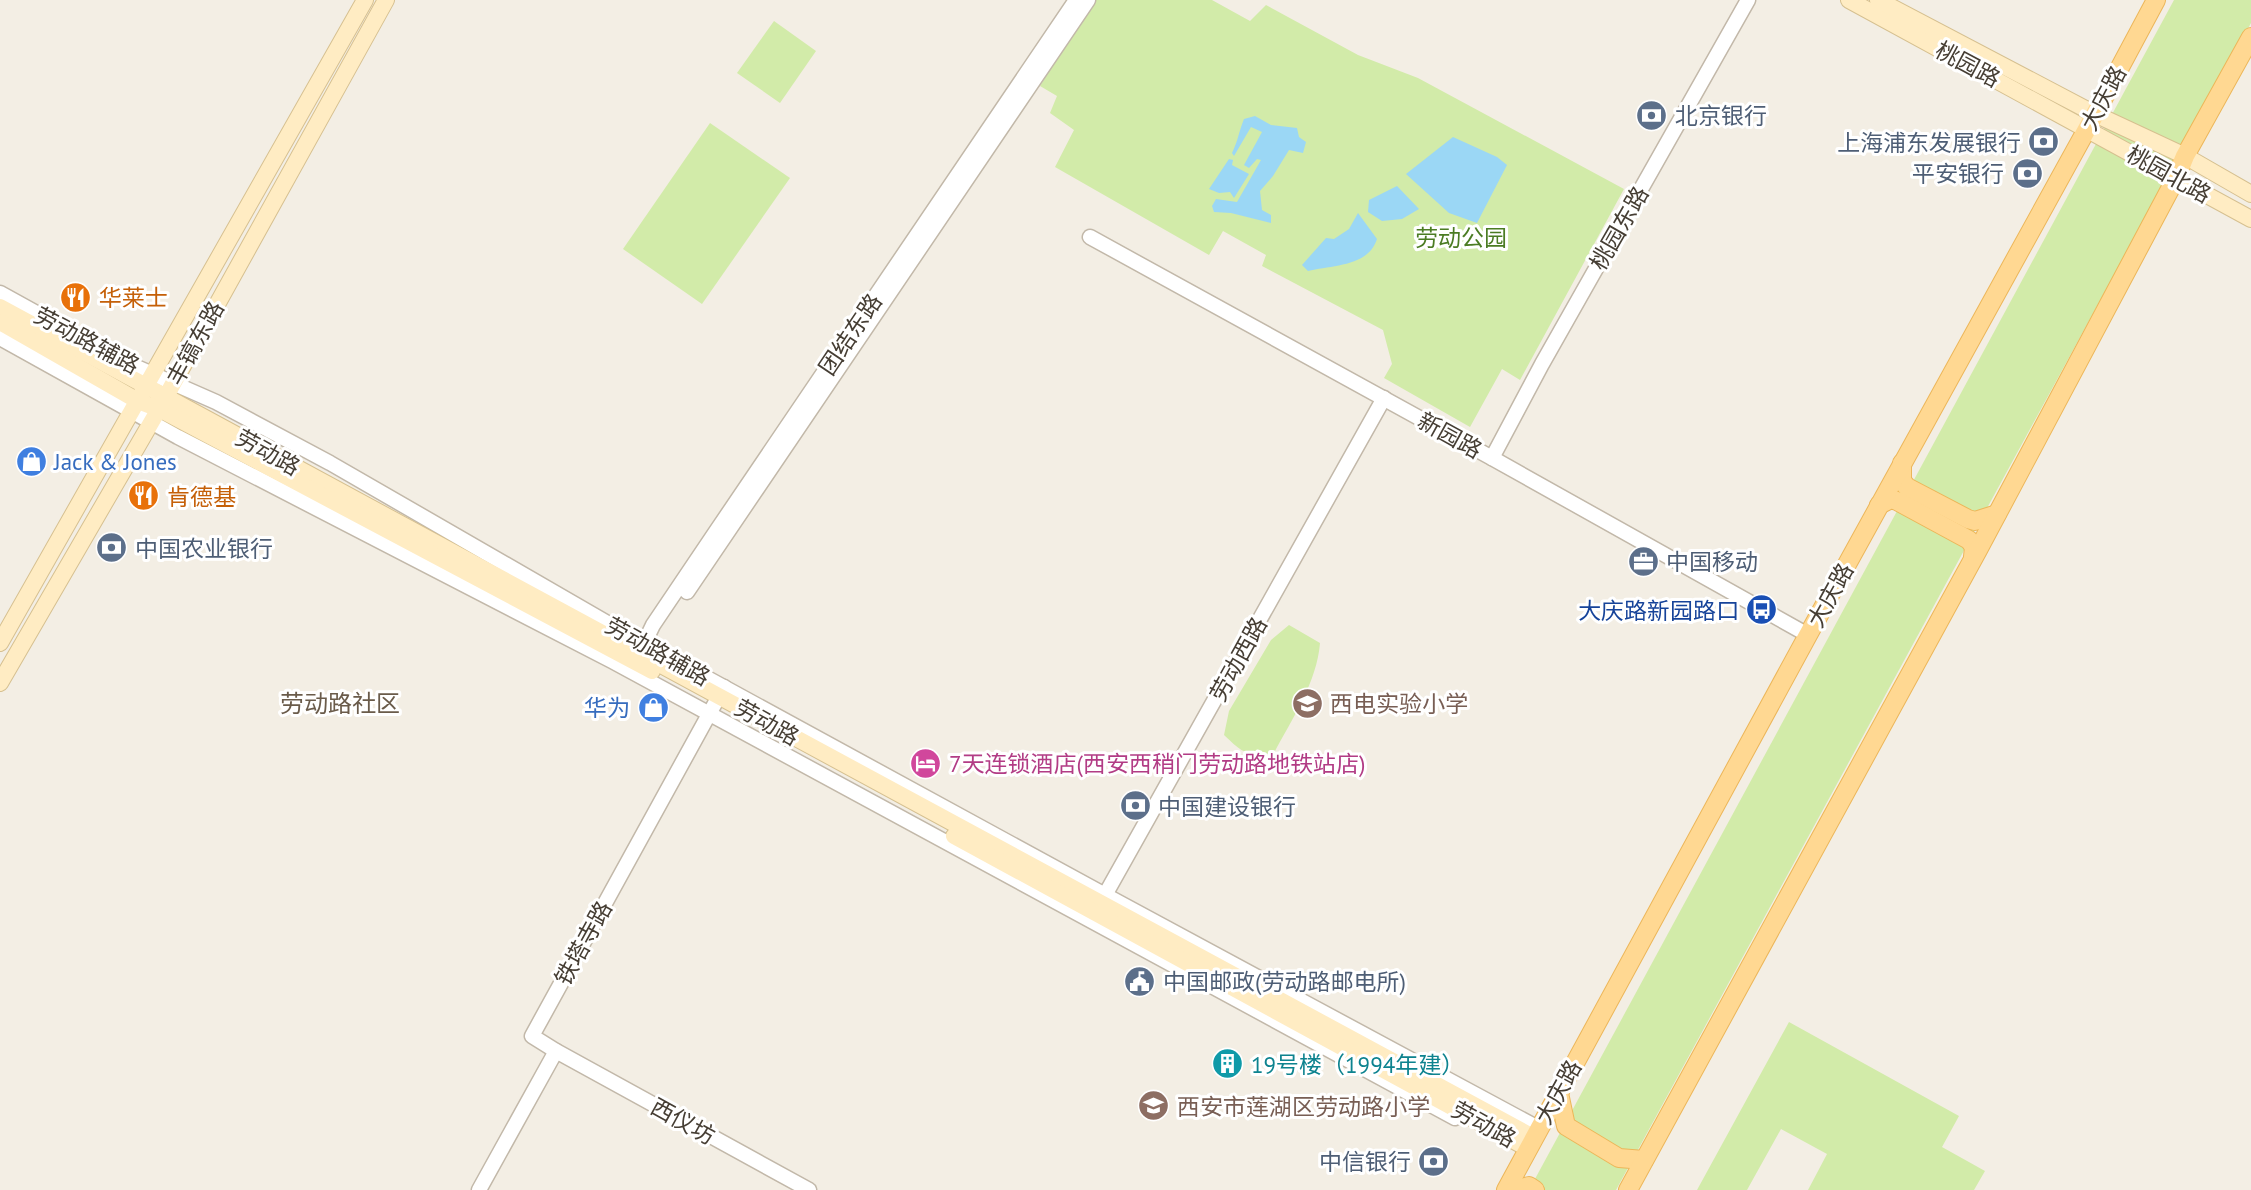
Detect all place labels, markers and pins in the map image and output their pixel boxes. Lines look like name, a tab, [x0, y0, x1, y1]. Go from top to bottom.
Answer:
bank icon: 北京银行	[1635, 98, 1669, 132]
place label: 北京银行	[1675, 101, 1767, 130]
bank icon: 上海浦东发展银行	[2027, 125, 2061, 159]
place label: 上海浦东发展银行	[1837, 128, 2021, 157]
bank icon: 平安银行	[2010, 156, 2044, 190]
place label: 平安银行	[1912, 159, 2004, 188]
restaurant icon: 华莱士	[59, 280, 93, 314]
place label: 华莱士	[99, 283, 168, 312]
shop icon: Jack & Jones	[14, 444, 48, 478]
place label: Jack & Jones	[53, 447, 177, 476]
restaurant icon: 肯德基	[127, 479, 161, 513]
place label: 肯德基	[167, 482, 236, 511]
bank icon: 中国农业银行	[95, 531, 129, 565]
place label: 中国农业银行	[135, 534, 273, 563]
office icon: 中国移动	[1626, 544, 1660, 578]
place label: 中国移动	[1666, 547, 1758, 576]
bus stop icon: 大庆路新园路口	[1745, 593, 1779, 627]
place label: 大庆路新园路口	[1578, 596, 1739, 625]
school or university icon: 西电实验小学	[1290, 686, 1324, 720]
place label: 西电实验小学	[1330, 689, 1468, 718]
shop icon: 华为	[636, 690, 670, 724]
place label: 华为	[584, 693, 630, 722]
hotel icon: 7天连锁酒店(西安西稍门劳动路地铁站店)	[909, 746, 943, 780]
place label: 7天连锁酒店(西安西稍门劳动路地铁站店)	[949, 749, 1365, 778]
bank icon: 中国建设银行	[1118, 789, 1152, 823]
place label: 中国建设银行	[1158, 792, 1296, 821]
public building icon: 中国邮政(劳动路邮电所)	[1123, 964, 1157, 998]
place label: 中国邮政(劳动路邮电所)	[1163, 967, 1406, 996]
building icon: 19号楼（1994年建）	[1211, 1047, 1245, 1081]
place label: 19号楼（1994年建）	[1251, 1050, 1464, 1079]
school or university icon: 西安市莲湖区劳动路小学	[1137, 1089, 1171, 1123]
place label: 西安市莲湖区劳动路小学	[1177, 1092, 1430, 1121]
bank icon: 中信银行	[1417, 1144, 1451, 1178]
place label: 中信银行	[1319, 1147, 1411, 1176]

